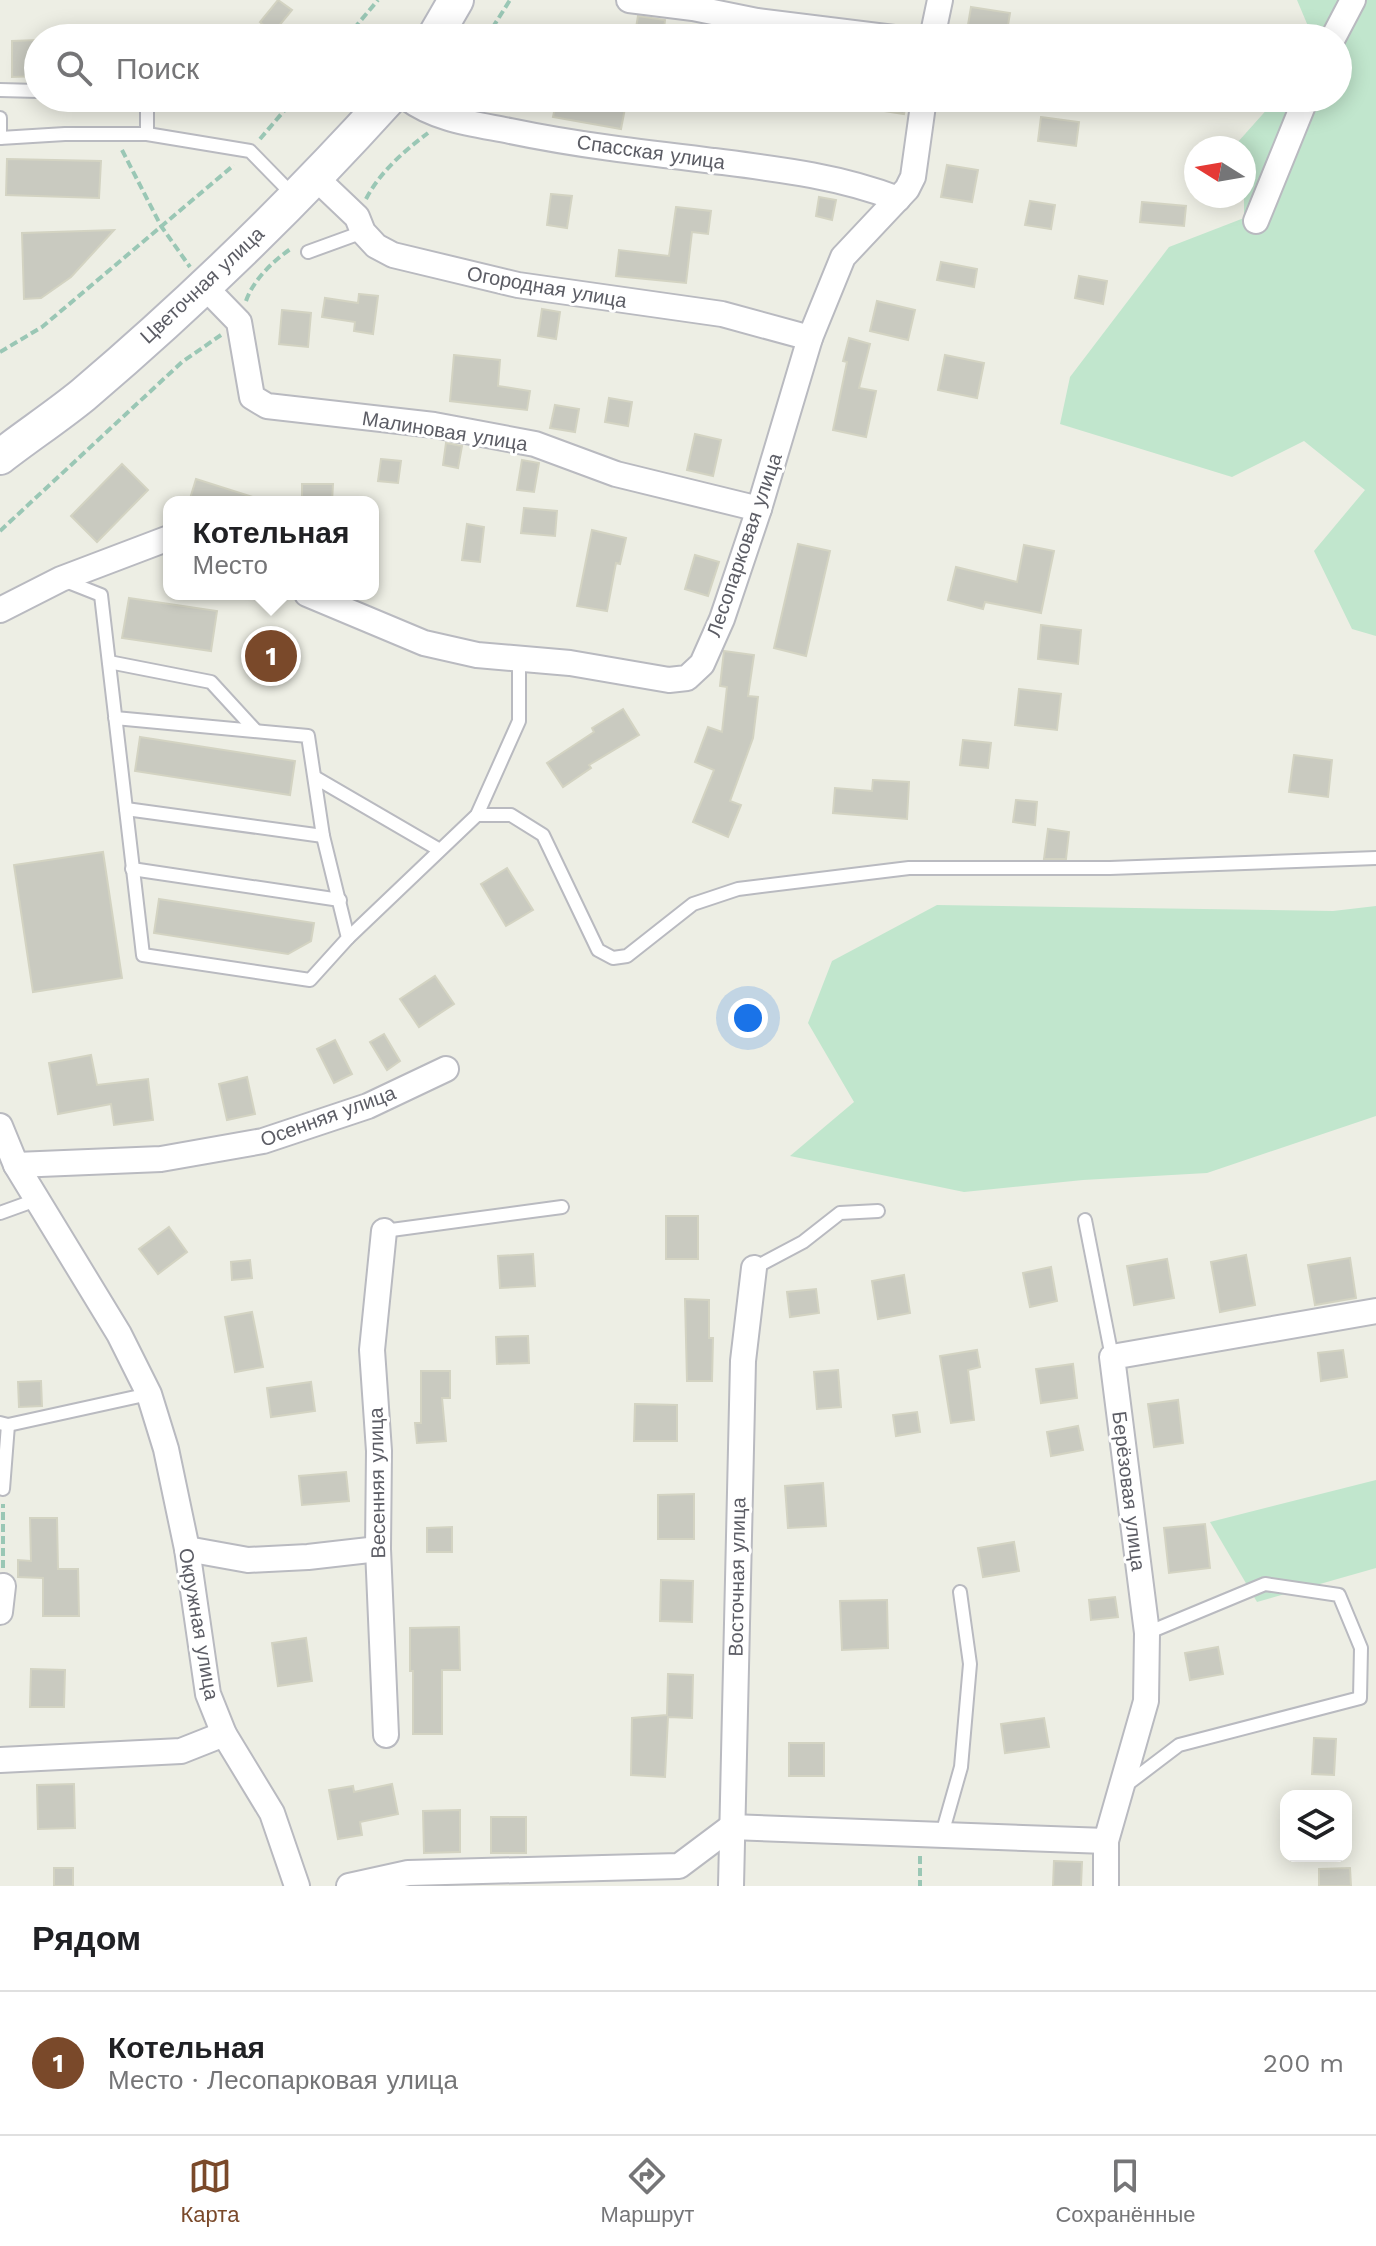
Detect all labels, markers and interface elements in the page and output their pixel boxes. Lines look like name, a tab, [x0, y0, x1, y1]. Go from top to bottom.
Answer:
search box	[24, 24, 1352, 112]
icon: search	[52, 46, 96, 90]
text: Поиск	[116, 51, 199, 86]
street label: Спасская улица	[575, 130, 727, 174]
north arrow	[1184, 136, 1256, 208]
street label: Цветочная улица	[135, 221, 270, 349]
street label: Огородная улица	[465, 261, 630, 313]
street label: Малиновая улица	[361, 406, 530, 456]
street label: Лесопарковая улица	[701, 449, 787, 640]
popup	[163, 496, 379, 600]
text: Котельная	[192, 515, 350, 550]
text: Место	[192, 550, 268, 580]
pin: 1	[245, 626, 297, 686]
your location	[728, 998, 768, 1038]
street label: Осенняя улица	[257, 1080, 400, 1152]
street label: Весенняя улица	[364, 1406, 390, 1559]
street label: Берёзовая улица	[1107, 1410, 1151, 1573]
street label: Восточная улица	[724, 1496, 750, 1657]
street label: Окружная улица	[174, 1546, 224, 1703]
map controls	[1280, 1790, 1352, 1862]
button: layers	[1280, 1790, 1352, 1862]
text: Рядом	[32, 1918, 141, 1958]
text: Котельная	[108, 2030, 265, 2065]
text: 1	[52, 2048, 64, 2078]
text: 200 m	[1263, 2048, 1344, 2078]
text: Место · Лесопарковая улица	[108, 2065, 458, 2095]
tab: Карта	[181, 2154, 239, 2228]
tab: Маршрут	[601, 2154, 694, 2228]
tab: Сохранённые	[1055, 2154, 1195, 2228]

